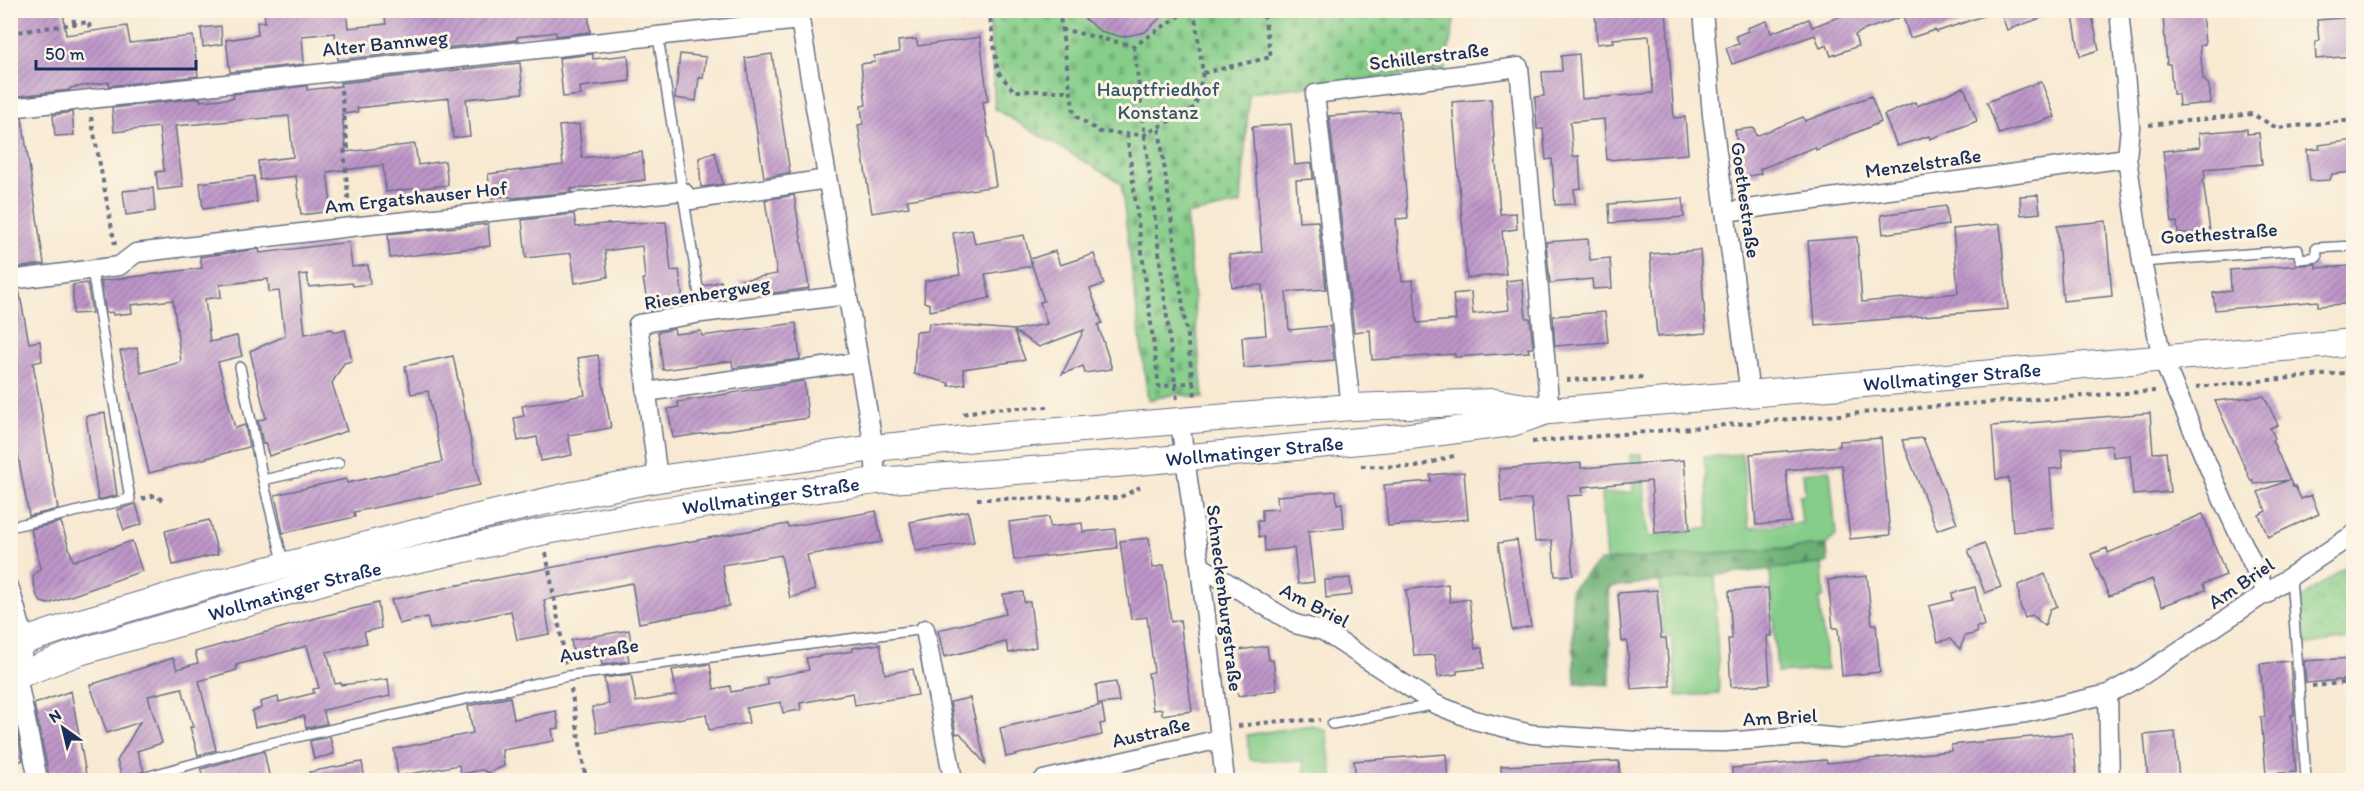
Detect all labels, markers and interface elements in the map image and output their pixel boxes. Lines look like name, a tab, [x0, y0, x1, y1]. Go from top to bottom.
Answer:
street label: Alter Bannweg	[321, 24, 450, 62]
scale bar	[36, 33, 196, 71]
street label: Schillerstraße	[1368, 37, 1490, 75]
text: 50 m	[45, 43, 85, 65]
park label: Hauptfriedhof Konstanz	[1097, 77, 1220, 124]
street label: Goethestraße	[1726, 140, 1766, 260]
street label: Menzelstraße	[1863, 143, 1983, 183]
street label: Am Ergatshauser Hof	[323, 175, 509, 219]
street label: Goethestraße	[2160, 217, 2278, 249]
street label: Riesenbergweg	[642, 271, 773, 315]
street label: Wollmatinger Straße	[1862, 357, 2042, 396]
street label: Wollmatinger Straße	[1164, 431, 1345, 471]
street label: Wollmatinger Straße	[681, 471, 861, 520]
street label: Schneckenburgstraße	[1202, 503, 1248, 693]
street label: Am Briel	[2203, 552, 2279, 614]
street label: Wollmatinger Straße	[205, 556, 384, 626]
street label: Am Briel	[1276, 577, 1354, 633]
street label: Austraße	[558, 633, 640, 667]
north arrow	[33, 698, 93, 758]
street label: Am Briel	[1742, 703, 1818, 731]
text: N	[45, 705, 65, 727]
street label: Austraße	[1109, 711, 1193, 753]

